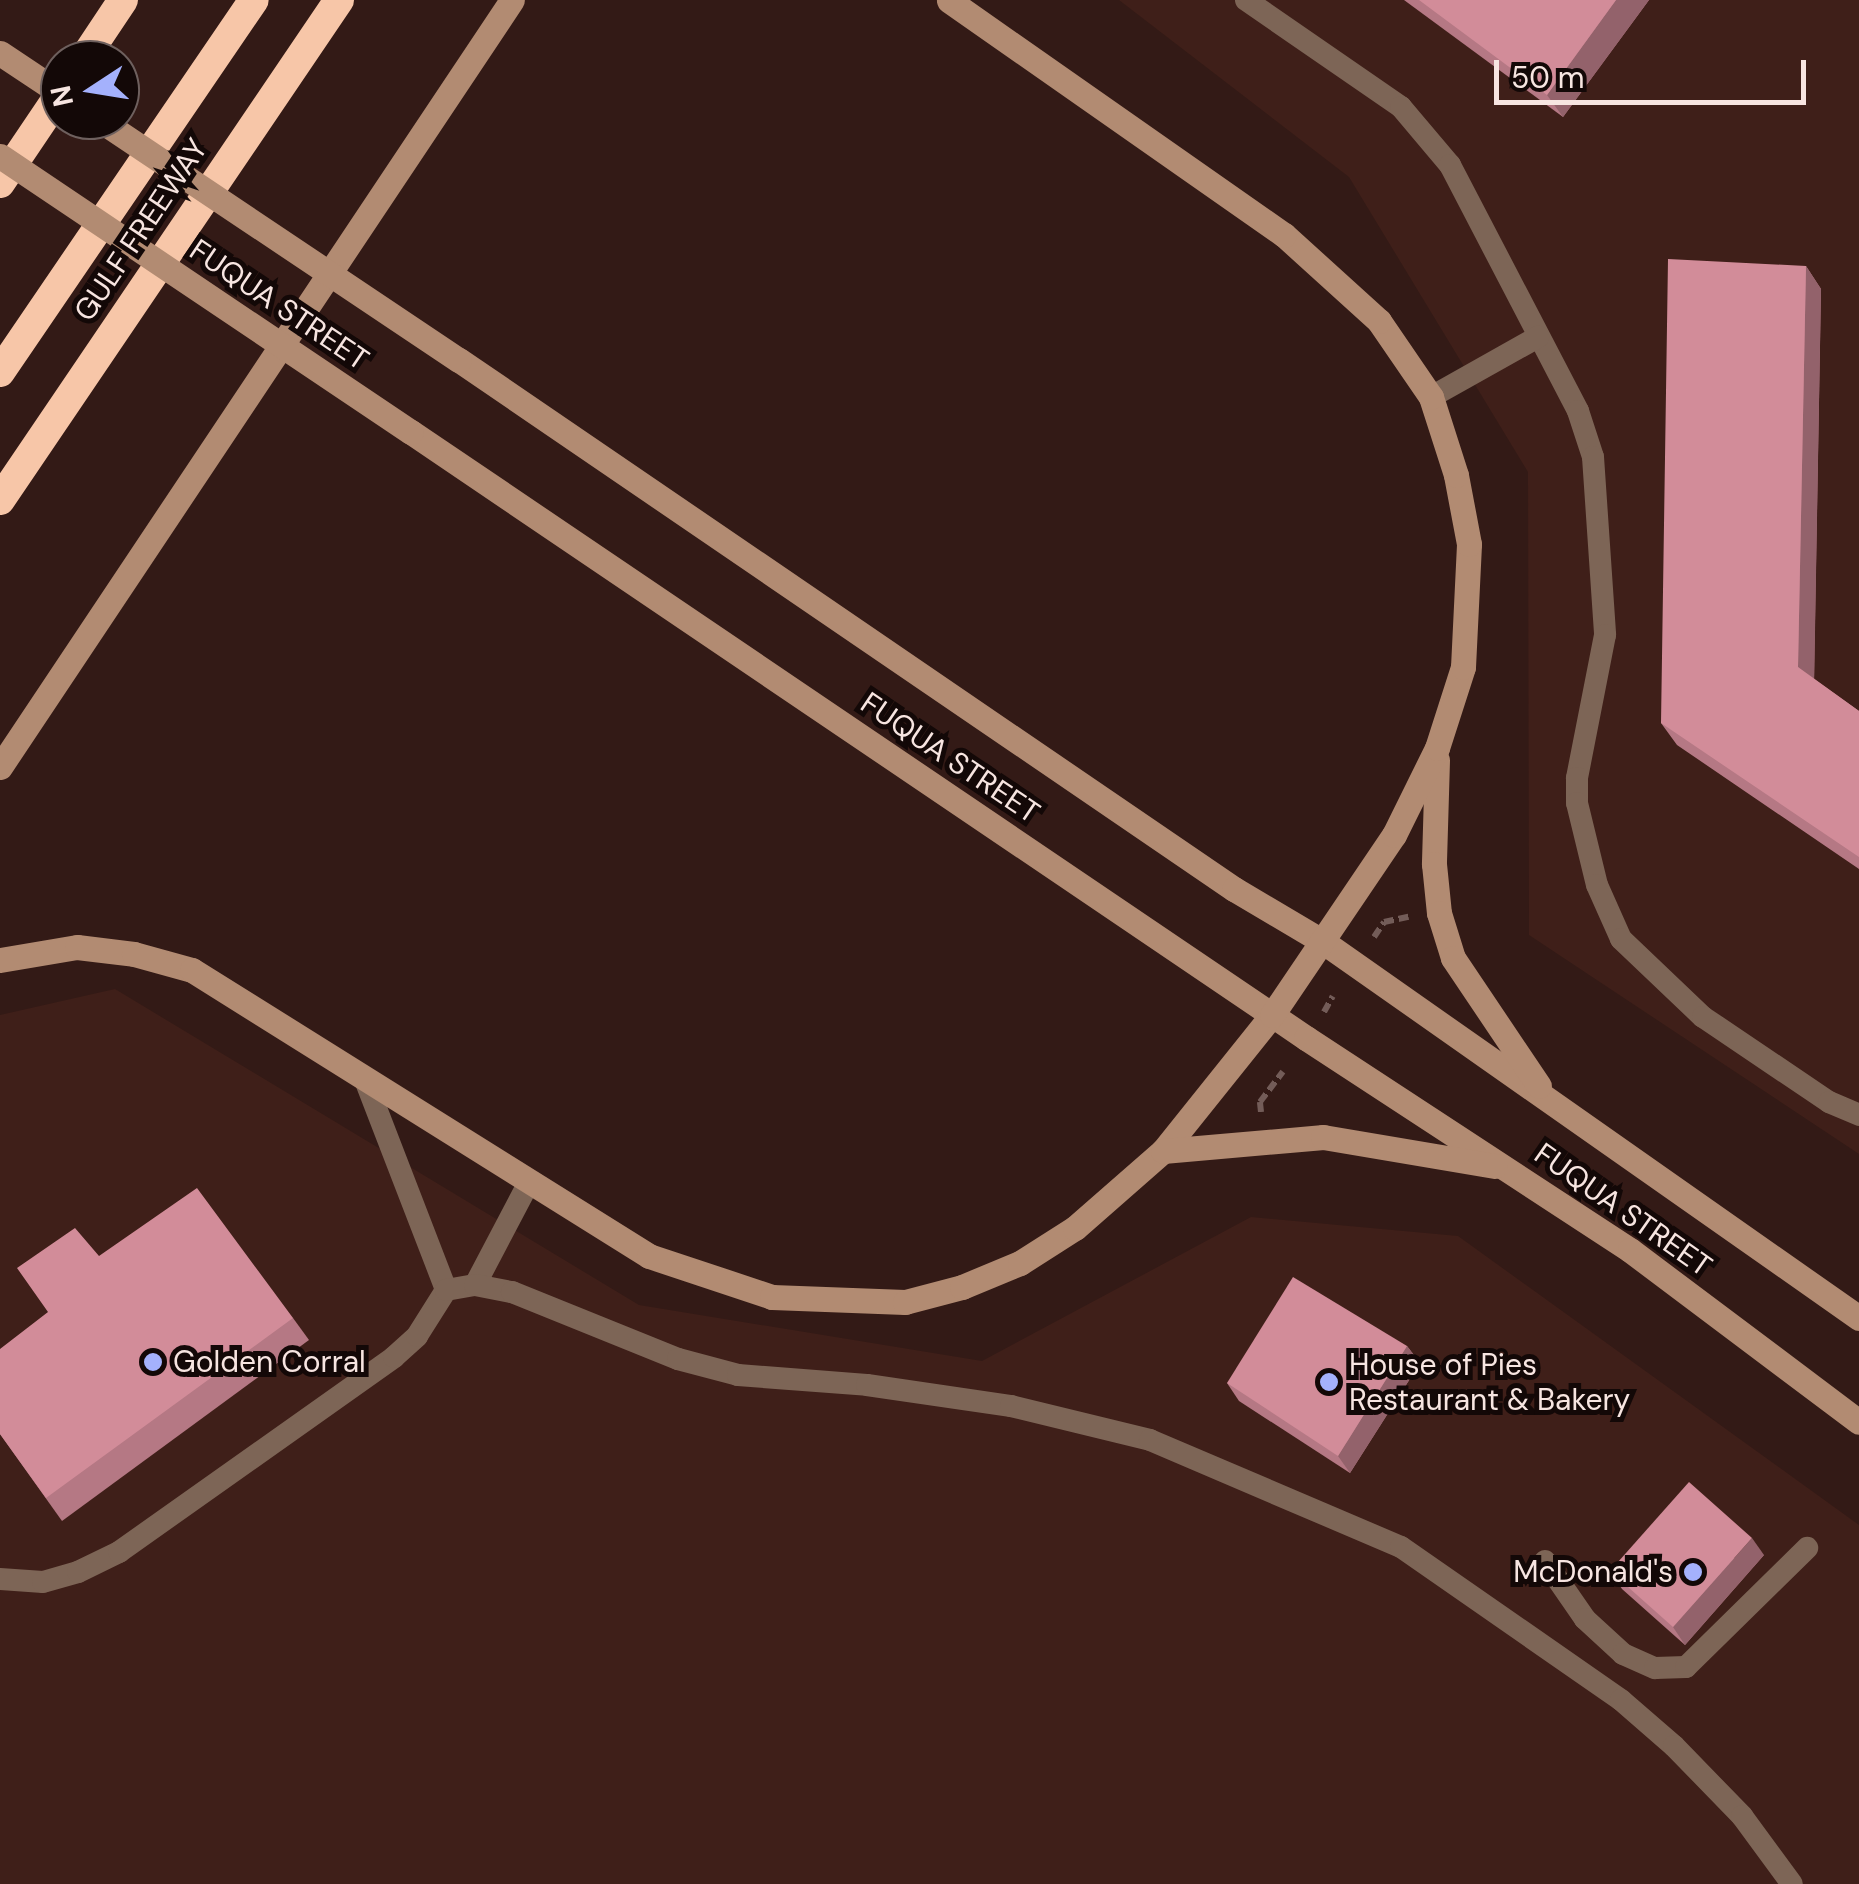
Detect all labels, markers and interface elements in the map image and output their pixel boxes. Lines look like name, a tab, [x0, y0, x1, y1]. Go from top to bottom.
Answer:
north arrow	[40, 40, 140, 140]
scale bar	[1499, 40, 1812, 102]
text: 50 m	[1511, 58, 1585, 97]
text: N	[42, 82, 82, 110]
street label: GULF FREEWAY	[67, 132, 215, 328]
street label: FUQUA STREET	[183, 232, 375, 378]
street label: FUQUA STREET	[854, 685, 1046, 831]
street label: FUQUA STREET	[1528, 1136, 1718, 1284]
place label: Golden Corral	[173, 1344, 366, 1380]
place label: House of Pies Restaurant & Bakery	[1349, 1347, 1630, 1418]
marker: Golden Corral	[142, 1351, 164, 1373]
marker: House of Pies Restaurant & Bakery	[1318, 1371, 1340, 1393]
place label: McDonald's	[1513, 1554, 1673, 1590]
marker: McDonald's	[1682, 1561, 1704, 1583]

